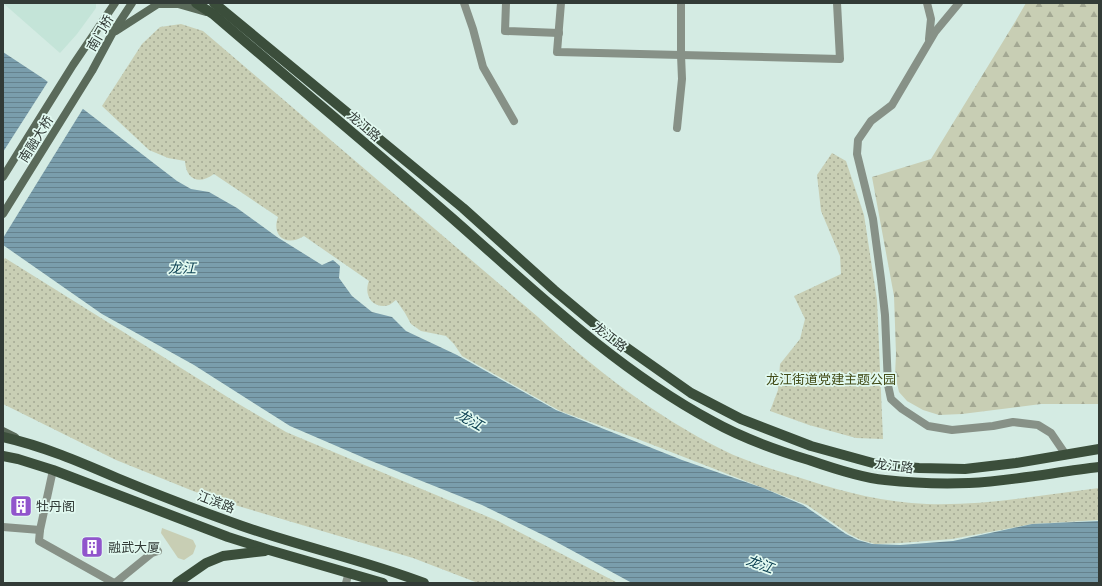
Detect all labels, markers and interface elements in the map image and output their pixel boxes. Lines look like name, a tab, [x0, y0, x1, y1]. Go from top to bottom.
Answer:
street label: 南门桥	[83, 12, 117, 54]
street label: 龙江路	[344, 107, 384, 145]
street label: 南融大桥	[15, 112, 57, 166]
water label: 龙江	[168, 259, 198, 277]
street label: 龙江路	[589, 318, 631, 356]
park label: 龙江街道党建主题公园	[766, 371, 896, 388]
water label: 龙江	[453, 405, 488, 436]
street label: 龙江路	[874, 455, 914, 477]
street label: 江滨路	[195, 487, 237, 517]
building icon: 牡丹阁	[8, 493, 34, 519]
place label: 牡丹阁	[36, 498, 75, 515]
building icon: 融武大厦	[79, 534, 105, 560]
place label: 融武大厦	[108, 539, 160, 556]
water label: 龙江	[744, 551, 778, 578]

